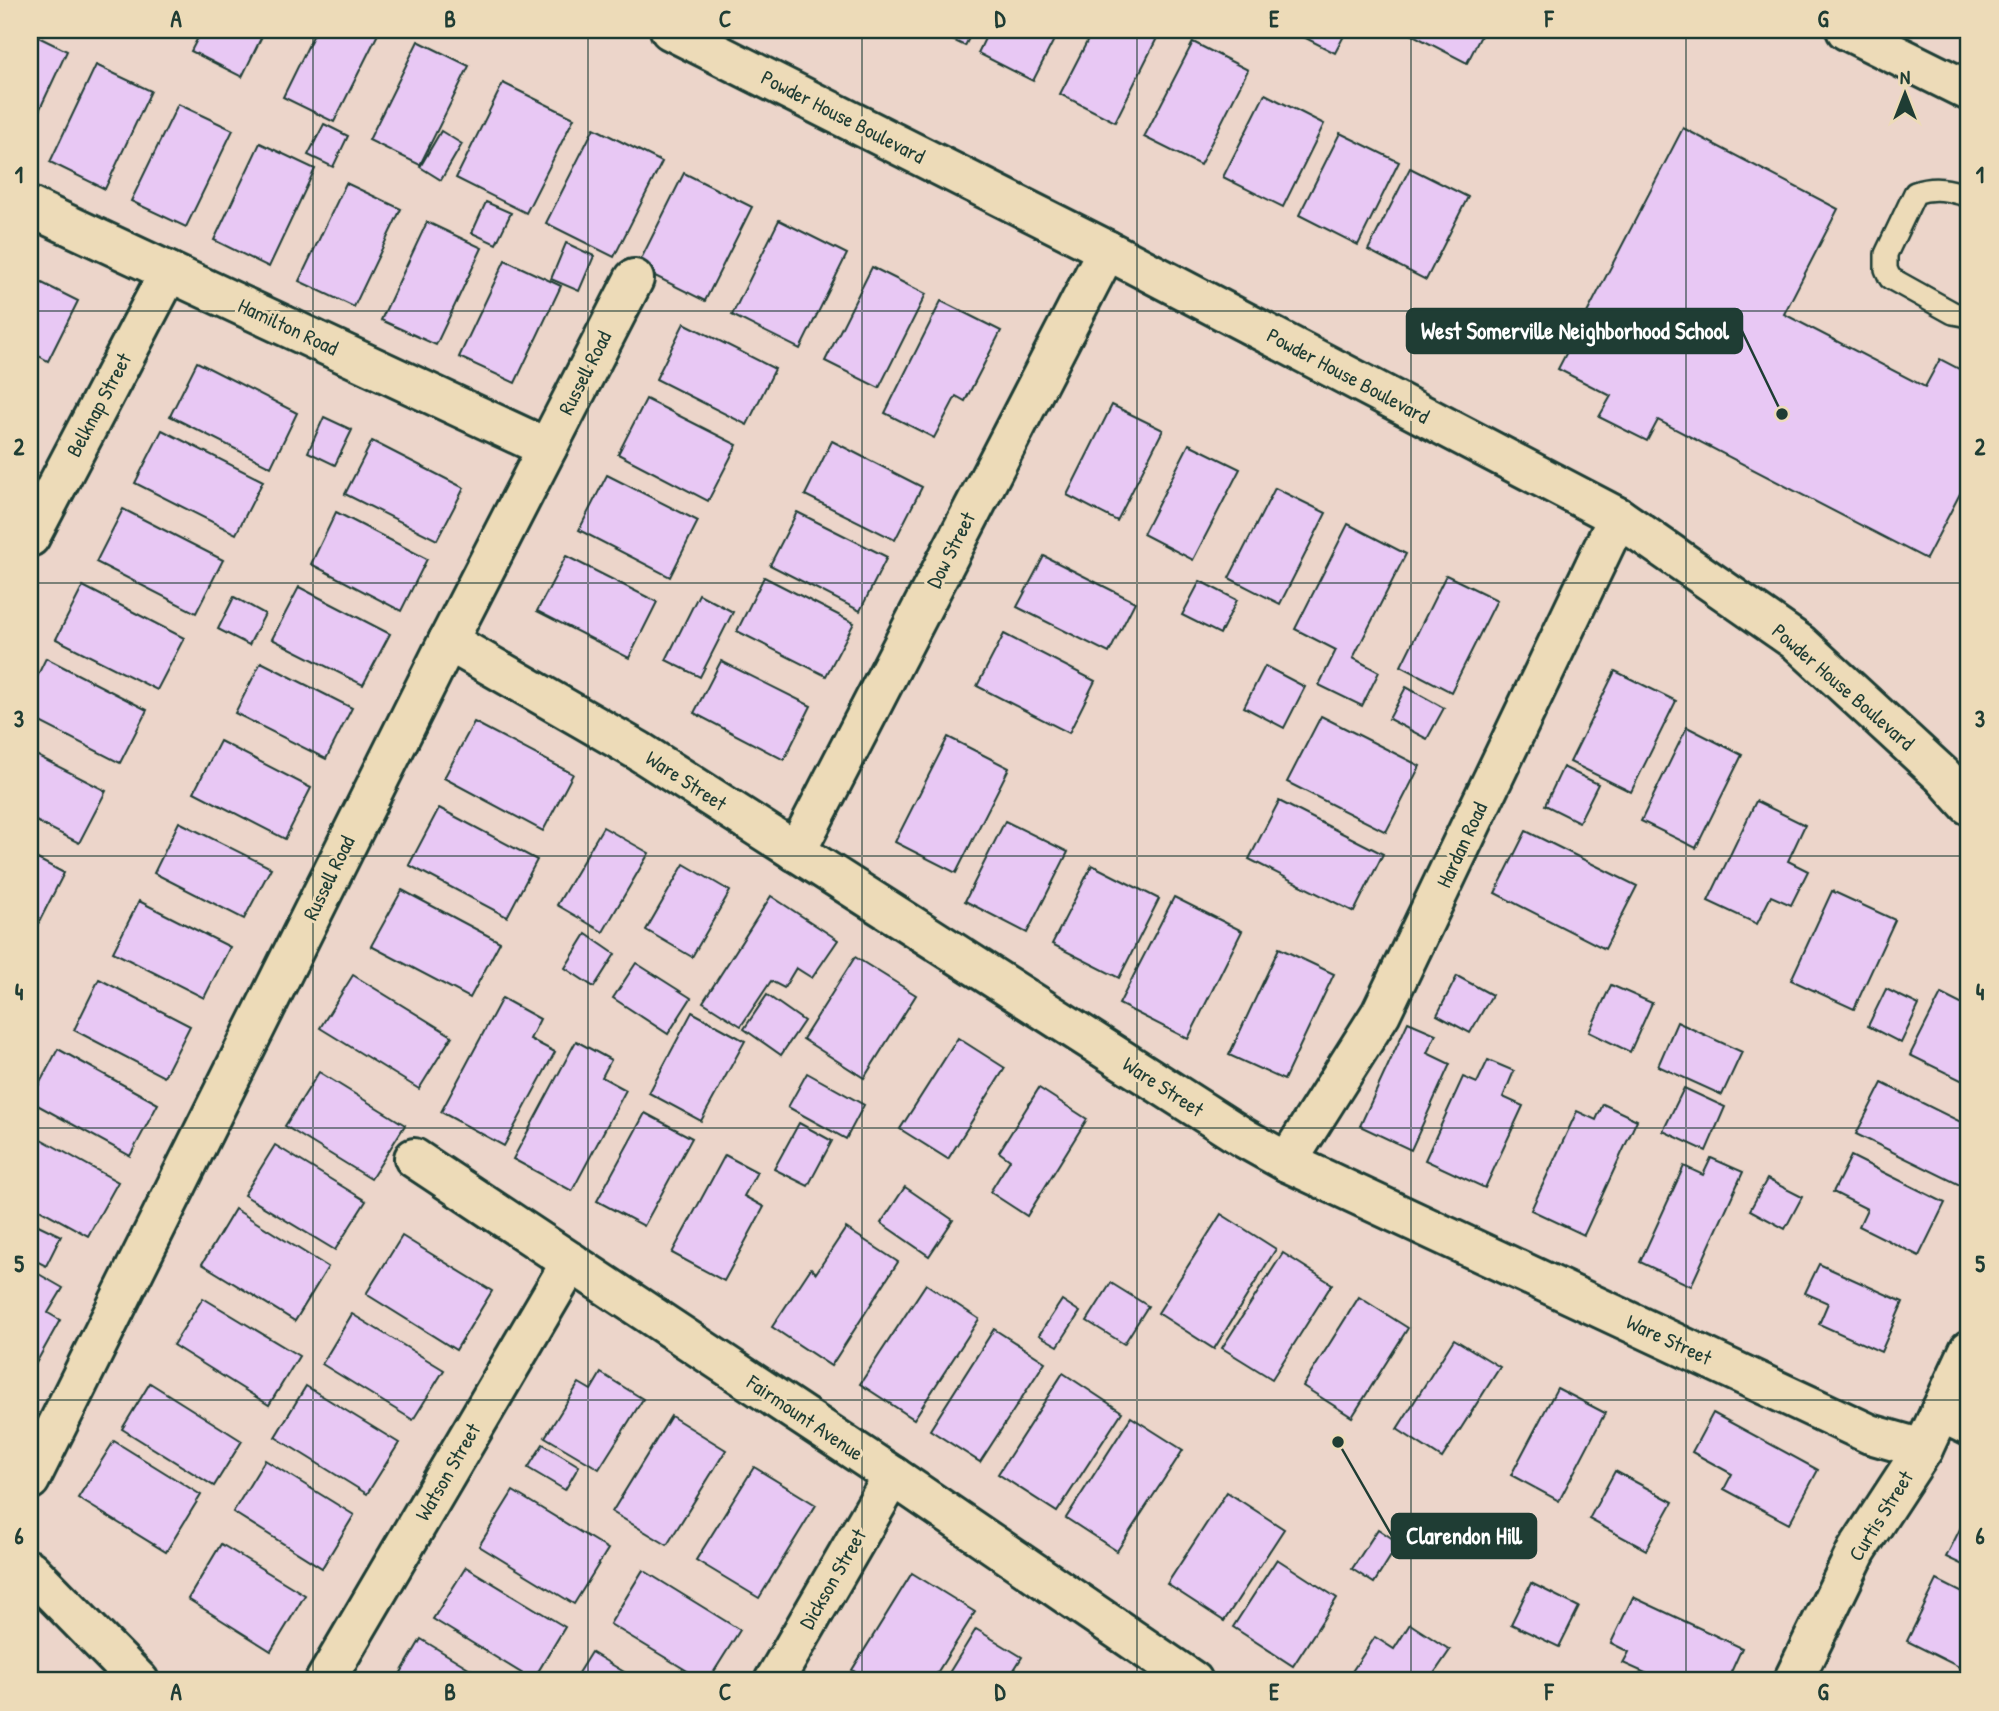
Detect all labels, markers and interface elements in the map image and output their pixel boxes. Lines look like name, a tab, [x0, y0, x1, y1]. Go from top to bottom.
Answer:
text: A	[170, 3, 182, 34]
text: B	[444, 3, 456, 34]
text: C	[719, 3, 731, 34]
text: D	[995, 3, 1007, 34]
text: E	[1269, 3, 1280, 34]
text: F	[1544, 3, 1555, 34]
text: G	[1817, 3, 1829, 34]
north arrow	[1870, 60, 1940, 130]
street label: Powder House Boulevard	[756, 63, 930, 170]
text: N	[1900, 64, 1910, 90]
text: 1	[15, 159, 23, 190]
text: 1	[1976, 159, 1984, 190]
street label: Hamilton Road	[234, 291, 343, 362]
callout: West Somerville Neighborhood School	[1407, 309, 1742, 353]
text: West Somerville Neighborhood School	[1421, 315, 1730, 347]
street label: Powder House Boulevard	[1262, 320, 1435, 431]
street label: Russell Road	[551, 326, 618, 420]
street label: Belknap Street	[59, 347, 138, 462]
text: 2	[14, 431, 25, 462]
text: 2	[1975, 431, 1986, 462]
street label: Dow Street	[919, 506, 982, 593]
street label: Powder House Boulevard	[1766, 617, 1921, 757]
text: 3	[14, 703, 24, 734]
text: 3	[1975, 703, 1985, 734]
street label: Ware Street	[640, 744, 733, 818]
street label: Hardan Road	[1429, 797, 1494, 892]
street label: Russell Road	[296, 831, 361, 925]
text: 4	[15, 976, 24, 1007]
text: 4	[1976, 976, 1985, 1007]
street label: Ware Street	[1117, 1050, 1210, 1124]
text: 5	[14, 1248, 24, 1279]
text: 5	[1975, 1248, 1985, 1279]
street label: Ware Street	[1622, 1307, 1717, 1372]
street label: Fairmount Avenue	[740, 1367, 869, 1467]
street label: Watson Street	[408, 1417, 488, 1526]
street label: Curtis Street	[1841, 1464, 1920, 1567]
callout: Clarendon Hill	[1392, 1514, 1536, 1558]
text: 6	[14, 1520, 24, 1551]
text: Clarendon Hill	[1406, 1520, 1523, 1551]
text: 6	[1975, 1520, 1985, 1551]
street label: Dickson Street	[792, 1523, 873, 1634]
text: A	[170, 1676, 182, 1707]
text: B	[444, 1676, 456, 1707]
text: C	[719, 1676, 731, 1707]
text: D	[995, 1676, 1007, 1707]
text: E	[1269, 1676, 1280, 1707]
text: F	[1544, 1676, 1555, 1707]
text: G	[1817, 1676, 1829, 1707]

